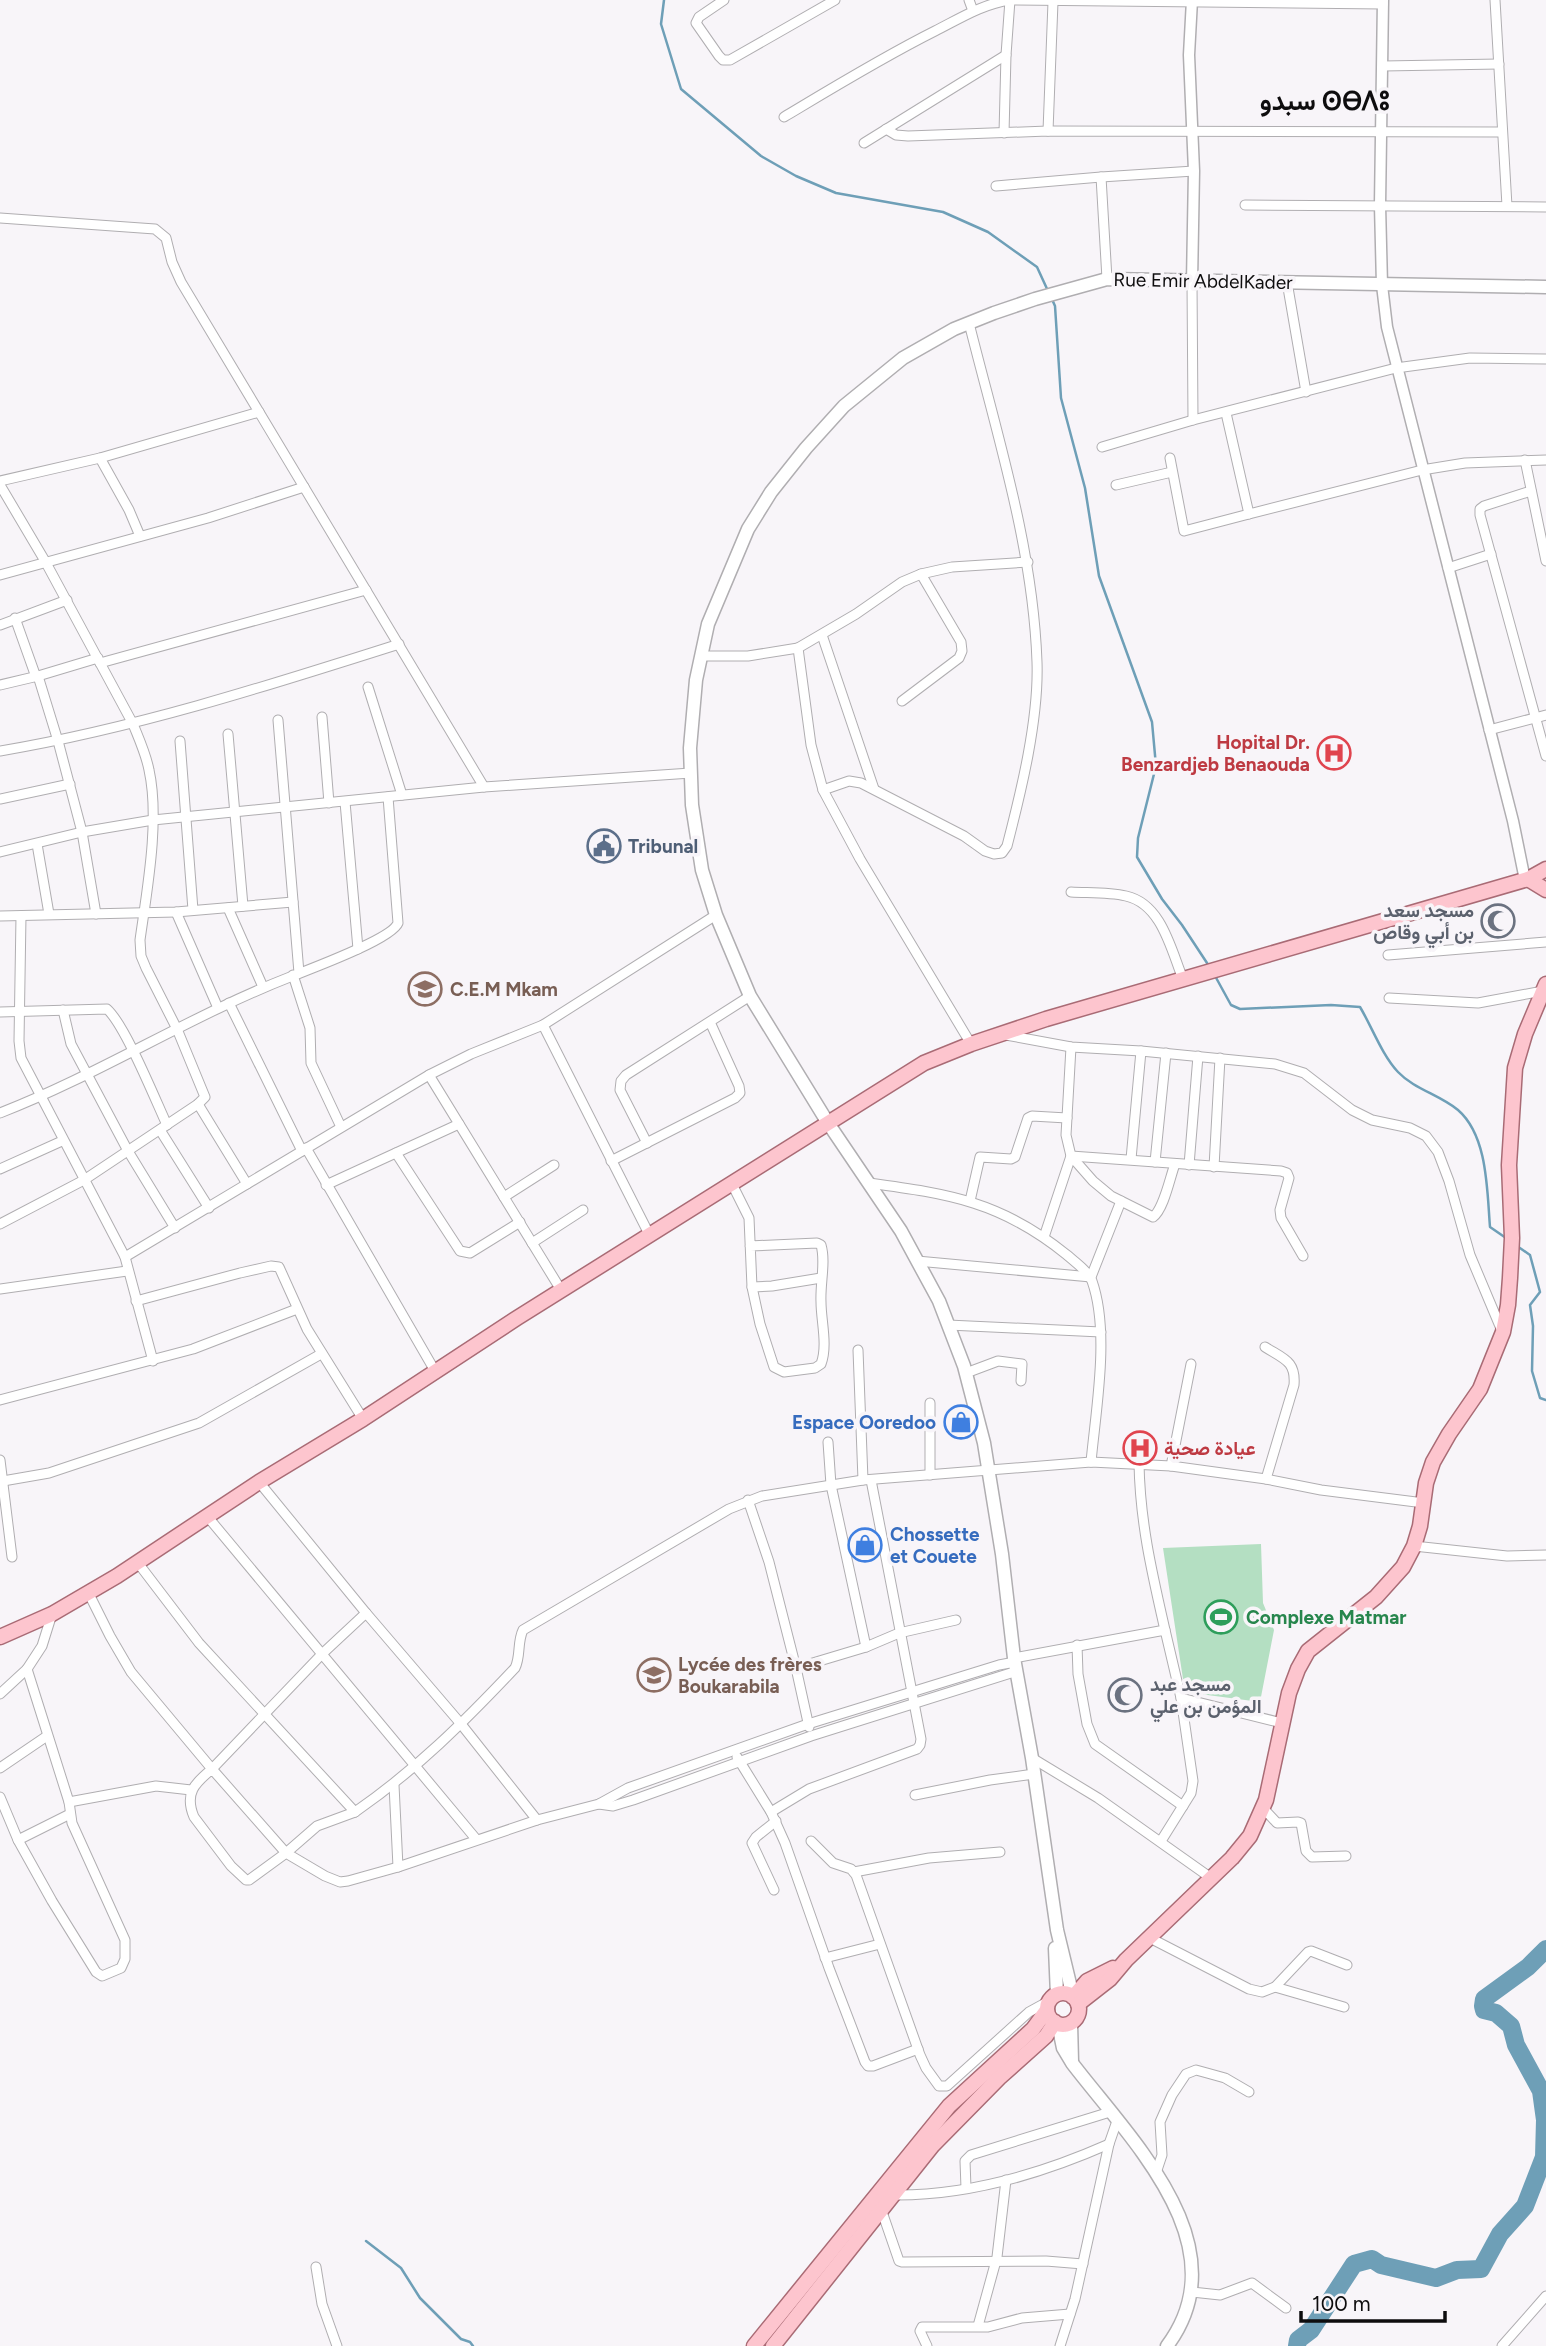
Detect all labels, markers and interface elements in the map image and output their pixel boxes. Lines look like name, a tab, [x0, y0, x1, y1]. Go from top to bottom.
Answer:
district label: سبدو ⵙⴱⴷⵓ	[1260, 85, 1390, 117]
street label: Rue Emir AbdelKader	[1113, 268, 1293, 294]
place label: Hopital Dr. Benzardjeb Benaouda	[1121, 731, 1310, 776]
hospital icon: Hopital Dr. Benzardjeb Benaouda	[1315, 734, 1353, 772]
public building icon: Tribunal	[585, 827, 623, 865]
place label: Tribunal	[628, 835, 698, 858]
place label: مسجد سعد بن أبي وقاص	[1373, 899, 1474, 949]
mosque icon: مسجد سعد بن أبي وقاص	[1479, 902, 1517, 940]
school or university icon: C.E.M Mkam	[406, 970, 444, 1008]
place label: C.E.M Mkam	[450, 978, 558, 1001]
shop icon: Espace Ooredoo	[942, 1403, 980, 1441]
place label: Espace Ooredoo	[792, 1411, 936, 1434]
hospital icon: عيادة صحية	[1121, 1429, 1159, 1467]
place label: عيادة صحية	[1164, 1437, 1255, 1460]
place label: Chossette et Couete	[890, 1523, 980, 1568]
shop icon: Chossette et Couete	[846, 1526, 884, 1564]
sports icon: Complexe Matmar	[1202, 1598, 1240, 1636]
place label: Complexe Matmar	[1246, 1606, 1407, 1629]
place label: Lycée des frères Boukarabila	[678, 1653, 822, 1698]
school or university icon: Lycée des frères Boukarabila	[635, 1656, 673, 1694]
place label: مسجد عبد المؤمن بن علي	[1150, 1673, 1262, 1723]
mosque icon: مسجد عبد المؤمن بن علي	[1106, 1676, 1144, 1714]
scale bar	[1301, 2280, 1444, 2324]
text: 100 m	[1312, 2291, 1371, 2316]

